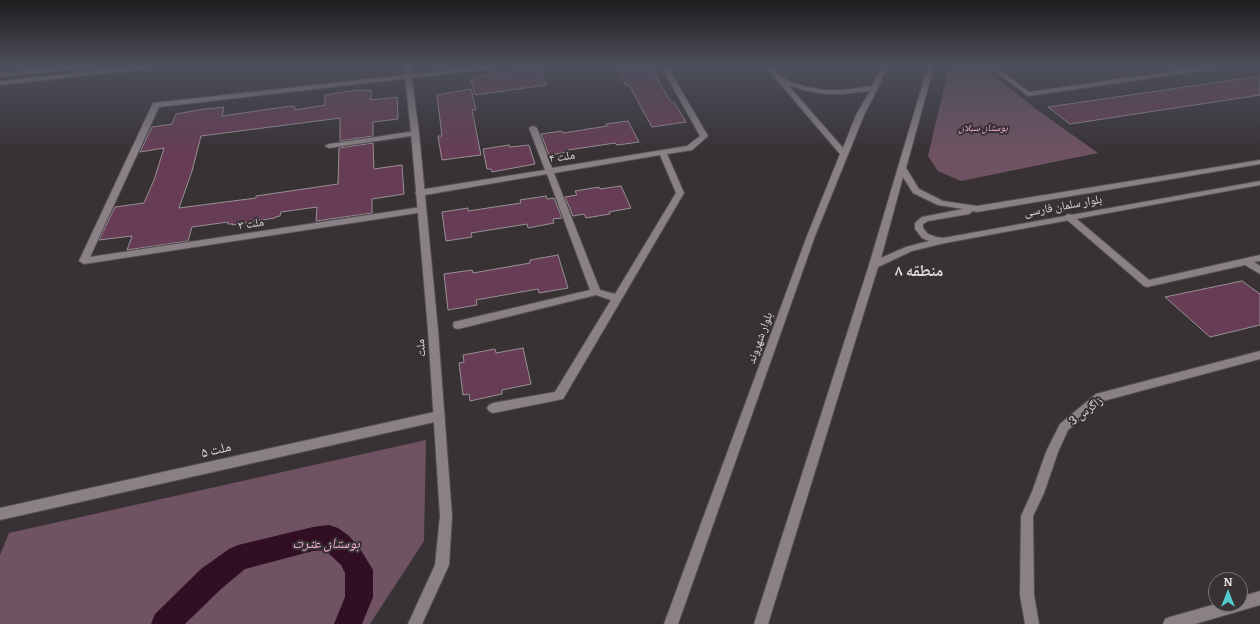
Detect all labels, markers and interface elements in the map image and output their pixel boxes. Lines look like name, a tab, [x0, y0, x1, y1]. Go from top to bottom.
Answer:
park label: بوستان سبلان	[958, 122, 1008, 134]
street label: ملت ۴	[548, 148, 576, 166]
street label: بلوار سلمان فارسی	[1023, 192, 1103, 220]
street label: ملت ۳	[237, 215, 265, 233]
district label: منطقه ۸	[895, 261, 943, 281]
street label: بلوار شهروند	[744, 310, 776, 366]
street label: ملت	[413, 338, 429, 358]
street label: زاگرس 3	[1066, 394, 1106, 428]
street label: ملت ۵	[199, 438, 233, 462]
park label: بوستان عترت	[292, 536, 360, 552]
north arrow	[1208, 572, 1248, 612]
text: N	[1223, 573, 1233, 589]

